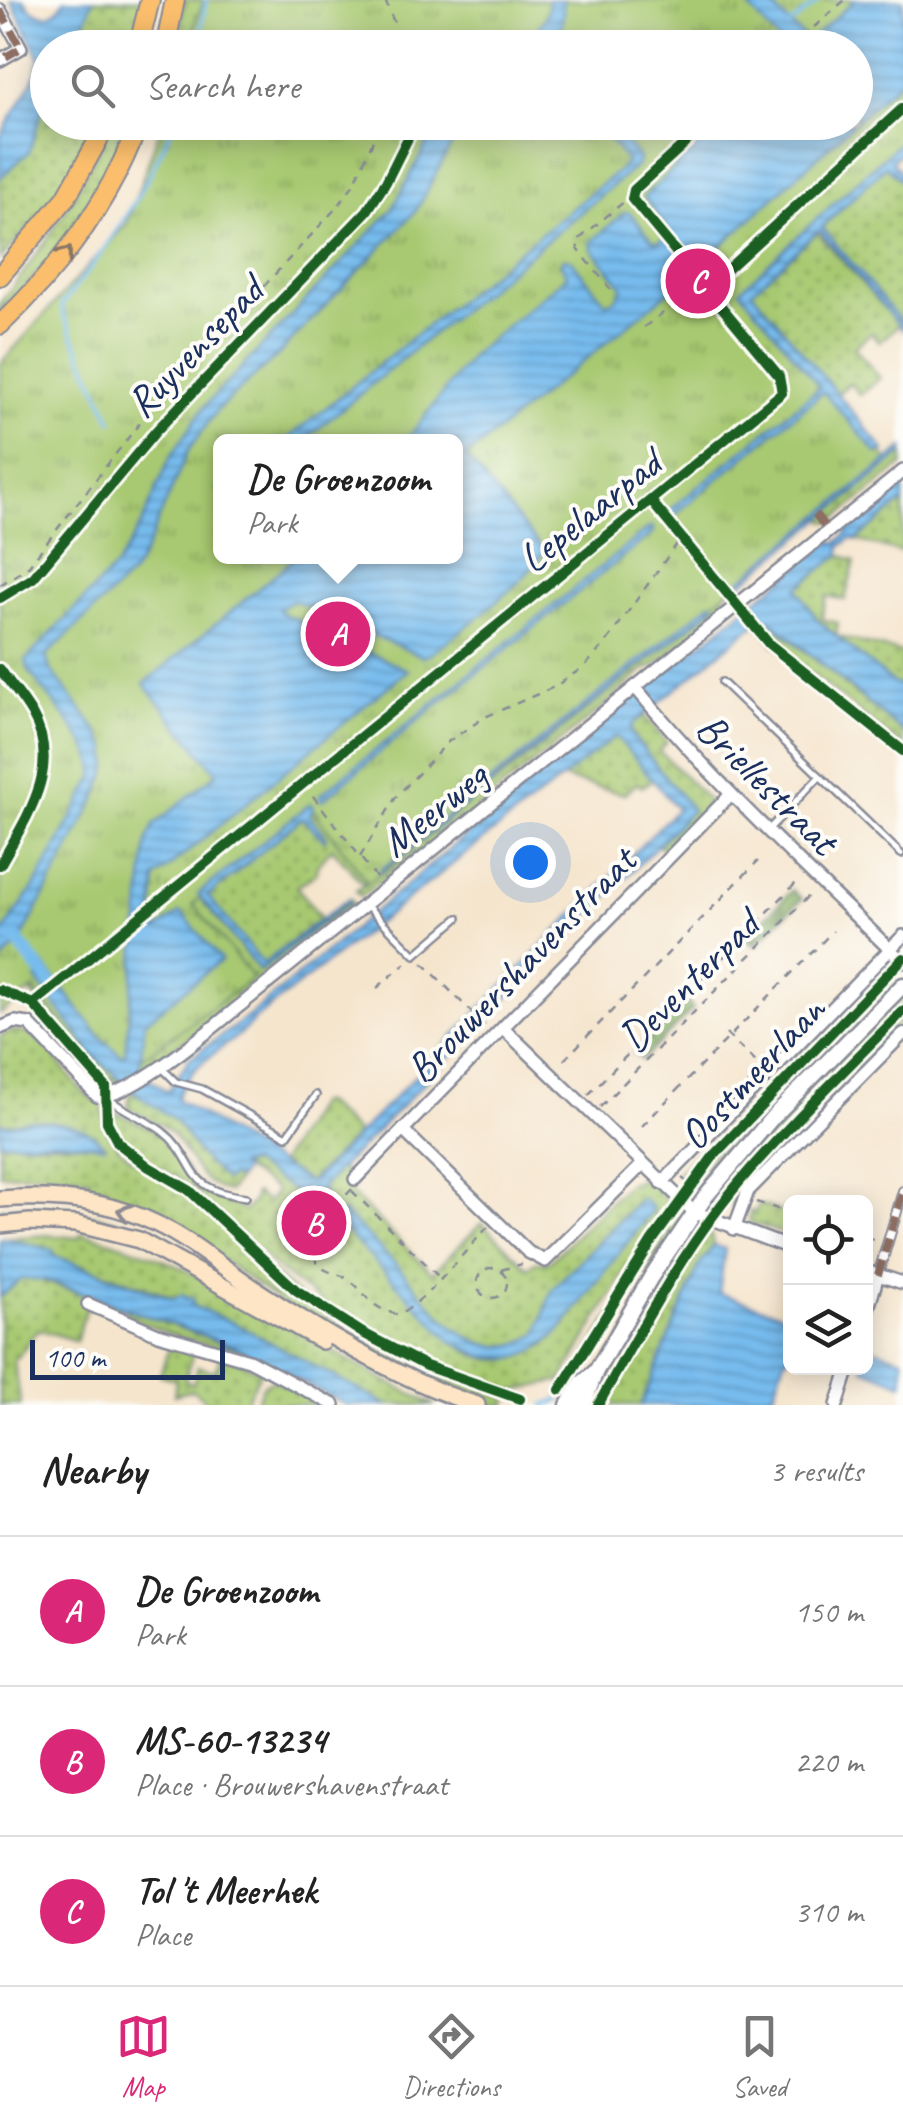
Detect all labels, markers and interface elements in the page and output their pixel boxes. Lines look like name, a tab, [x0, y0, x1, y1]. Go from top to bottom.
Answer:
search box	[30, 30, 873, 140]
icon: search	[65, 58, 120, 113]
text: Search here	[145, 62, 300, 109]
pin: C	[666, 244, 730, 318]
one-way arrow	[54, 246, 71, 264]
street label: Ruyvensepad	[115, 261, 279, 429]
popup	[213, 434, 463, 564]
street label: Lepelaarpad	[508, 434, 677, 585]
text: De Groenzoom	[247, 455, 429, 502]
text: Park	[247, 502, 298, 543]
pin: A	[306, 596, 370, 672]
street label: Briellestraat	[685, 702, 852, 869]
street label: Meerweg	[369, 749, 500, 868]
street label: Brouwershavenstraat	[395, 833, 650, 1095]
your location	[505, 837, 556, 888]
street label: Deventerpad	[607, 895, 775, 1063]
street label: Oostmeerlaan	[667, 983, 838, 1161]
pin: B	[282, 1186, 346, 1260]
map controls	[783, 1195, 873, 1375]
button: locate	[783, 1195, 873, 1285]
one-way arrow	[116, 1203, 133, 1224]
button: layers	[783, 1285, 873, 1375]
scale bar	[30, 1335, 225, 1380]
text: 100 m	[45, 1340, 105, 1375]
text: Nearby	[40, 1444, 146, 1497]
text: 3 results	[769, 1450, 863, 1491]
text: De Groenzoom	[135, 1567, 318, 1614]
text: A	[64, 1591, 81, 1632]
text: 150 m	[794, 1591, 863, 1632]
text: Park	[135, 1614, 186, 1655]
text: MS-60-13234	[135, 1717, 326, 1764]
text: B	[64, 1741, 81, 1782]
text: 220 m	[794, 1741, 863, 1782]
text: Place · Brouwershavenstraat	[135, 1764, 448, 1805]
text: Tol 't Meerhek	[135, 1867, 316, 1914]
text: C	[65, 1891, 80, 1932]
text: 310 m	[794, 1891, 863, 1932]
text: Place	[135, 1914, 191, 1955]
tab: Map	[116, 2009, 171, 2104]
tab: Directions	[403, 2009, 500, 2104]
tab: Saved	[732, 2009, 787, 2104]

